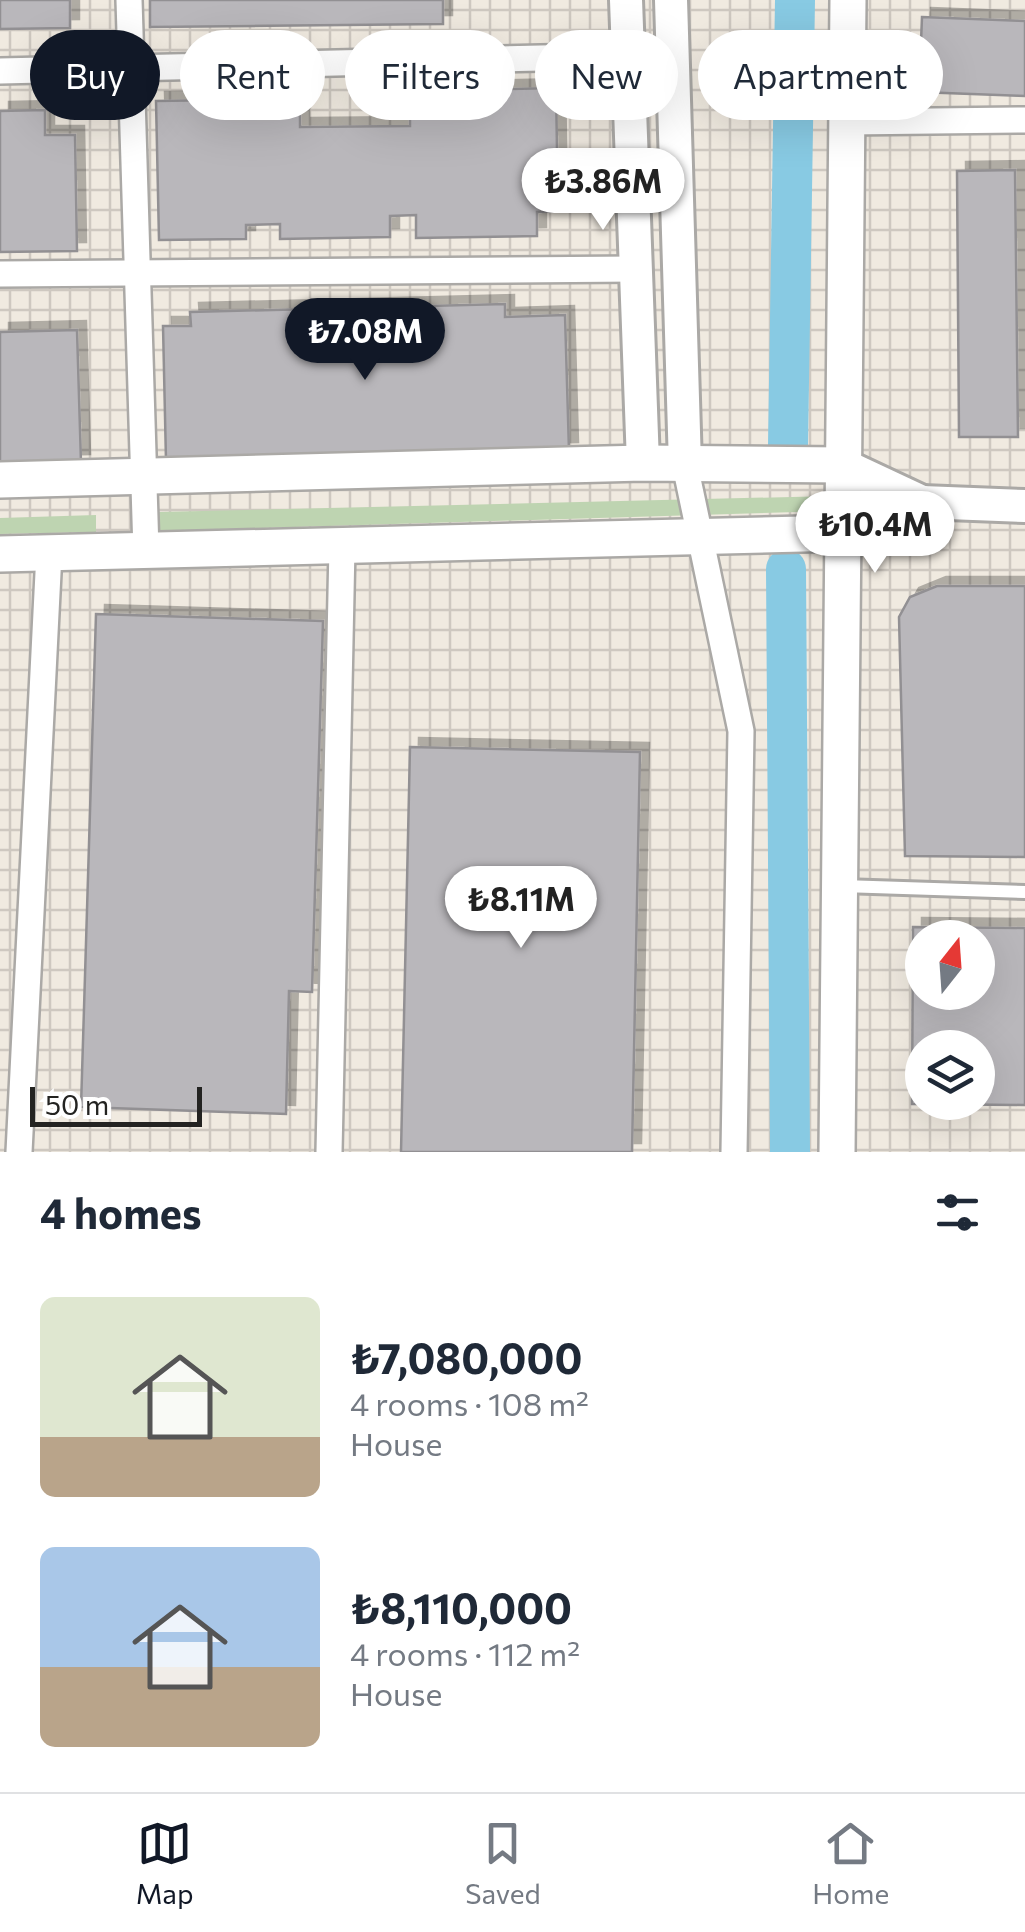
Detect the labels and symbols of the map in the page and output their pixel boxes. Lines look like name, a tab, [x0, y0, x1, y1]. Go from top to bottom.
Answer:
pin: ₺3.86M	[522, 148, 684, 233]
pin: ₺7.08M	[284, 298, 446, 383]
pin: ₺10.4M	[794, 491, 956, 576]
pin: ₺8.11M	[440, 866, 602, 951]
north arrow	[905, 920, 995, 1010]
scale bar	[30, 1082, 202, 1126]

